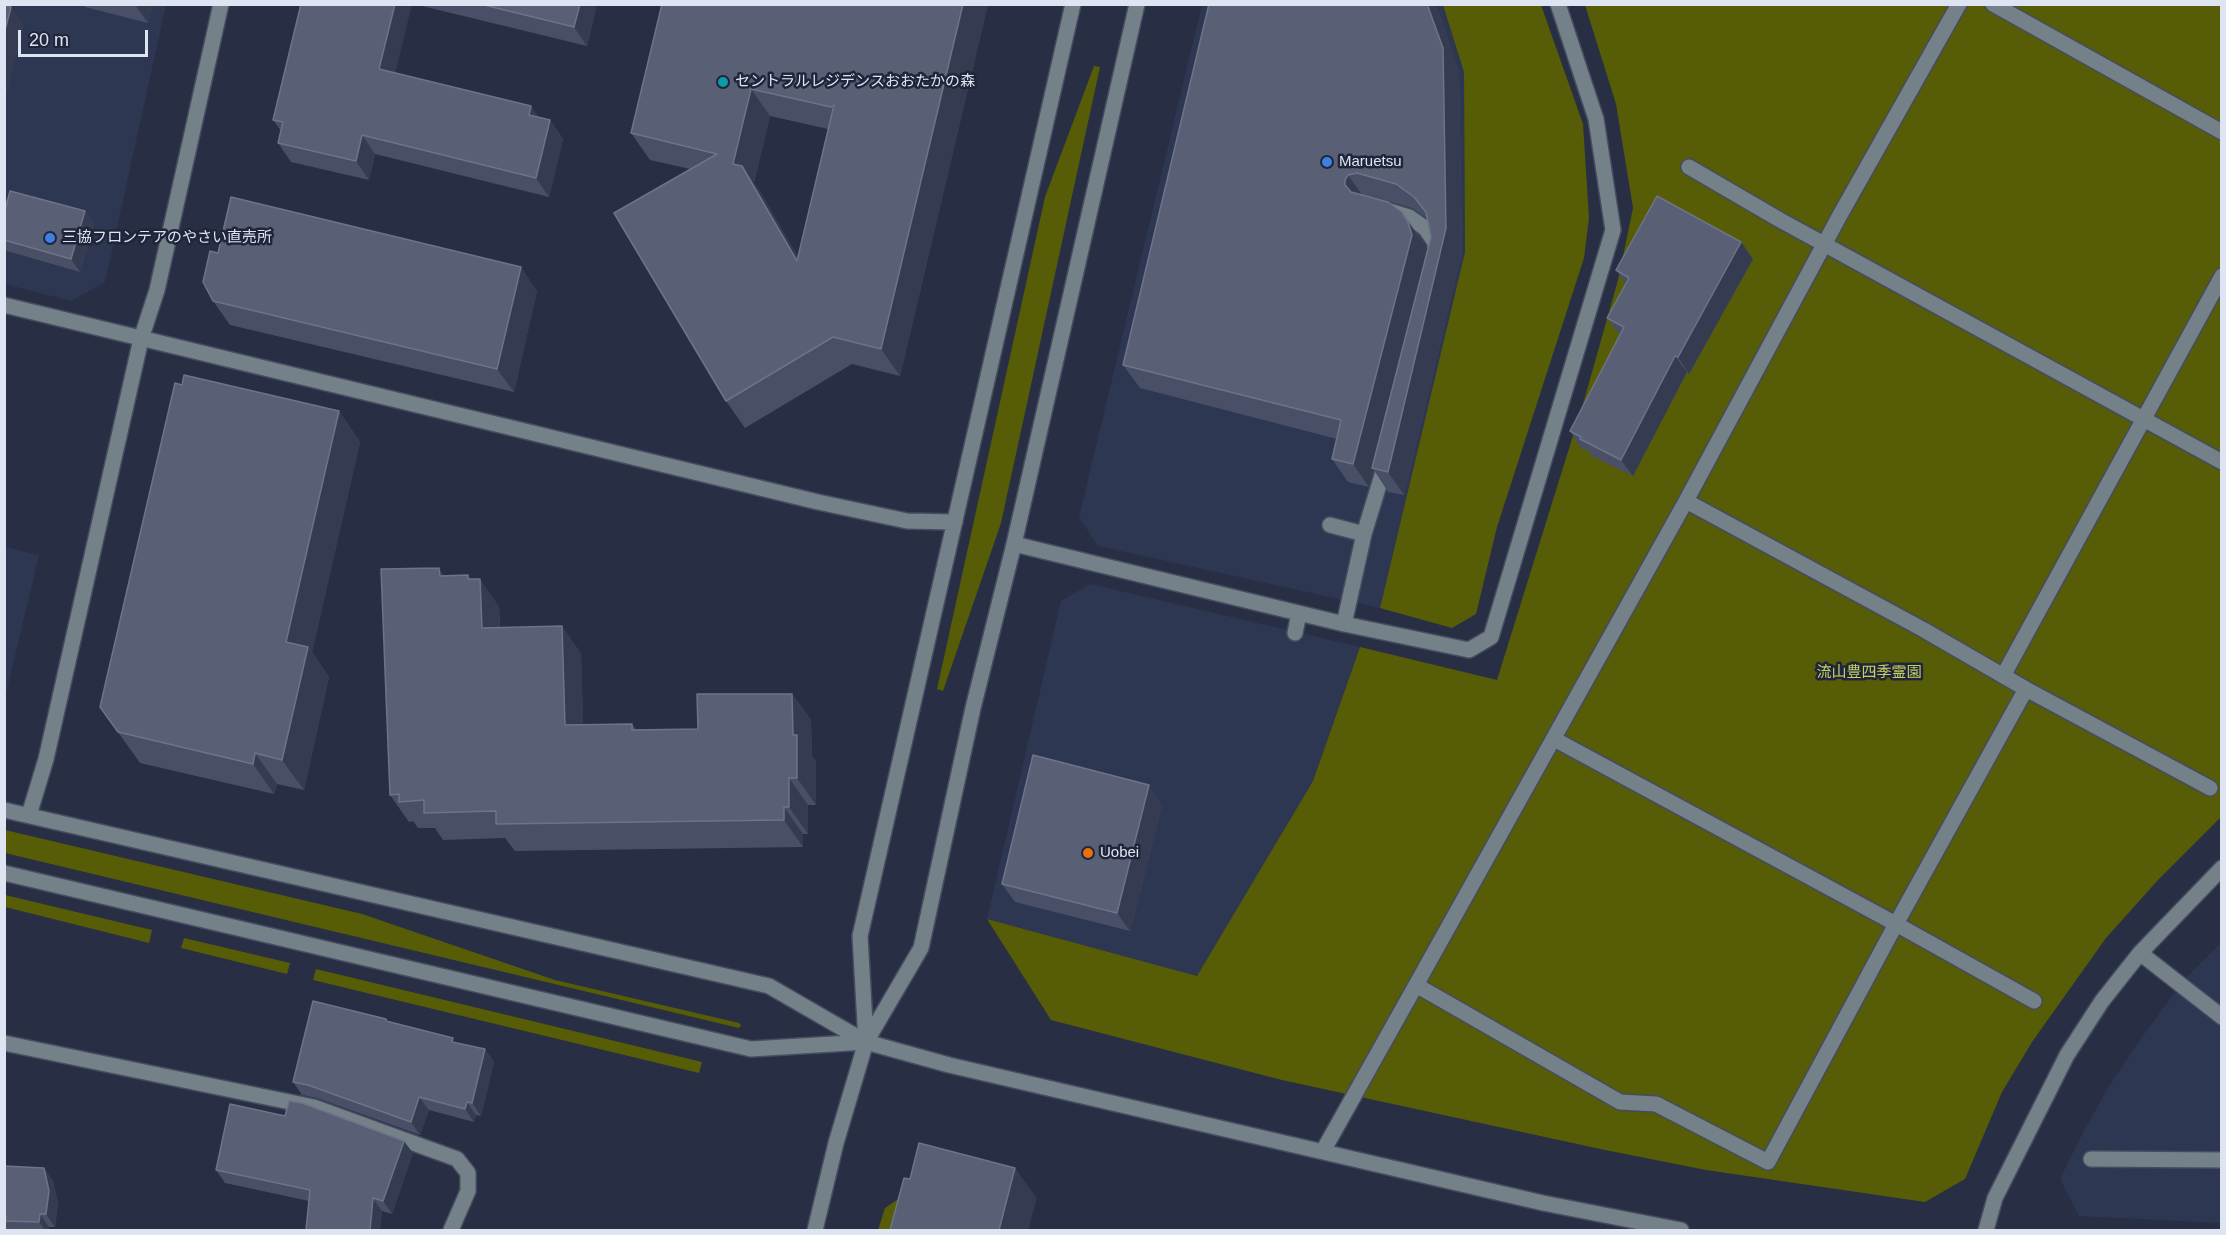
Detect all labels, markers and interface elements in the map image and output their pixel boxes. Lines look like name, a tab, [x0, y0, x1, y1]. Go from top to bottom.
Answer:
scale bar	[21, 18, 152, 56]
text: 20 m	[29, 30, 69, 50]
place label: セントラルレジデンスおおたかの森	[735, 73, 975, 91]
marker: セントラルレジデンスおおたかの森	[716, 75, 730, 89]
place label: Maruetsu	[1339, 153, 1402, 171]
marker: Maruetsu	[1320, 155, 1334, 169]
place label: 三協フロンテアのやさい直売所	[62, 229, 272, 247]
marker: 三協フロンテアのやさい直売所	[43, 231, 57, 245]
park label: 流山豊四季霊園	[1817, 664, 1921, 682]
place label: Uobei	[1100, 844, 1139, 862]
marker: Uobei	[1081, 846, 1095, 860]

